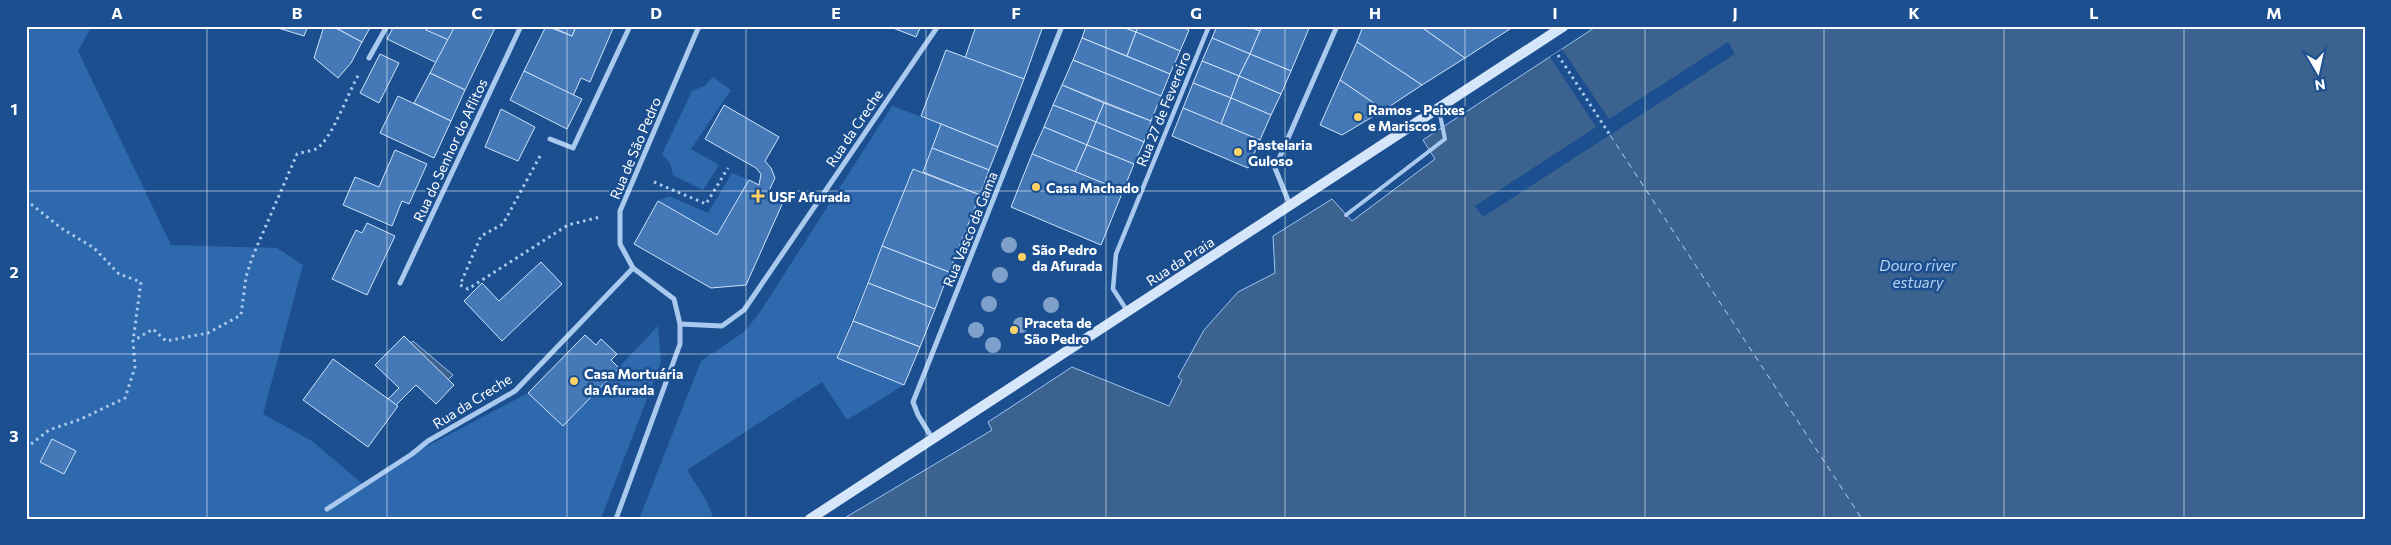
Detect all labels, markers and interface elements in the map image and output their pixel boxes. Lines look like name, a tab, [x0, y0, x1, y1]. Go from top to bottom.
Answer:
text: A	[111, 3, 123, 22]
text: B	[292, 3, 303, 22]
text: C	[472, 3, 483, 22]
text: D	[650, 3, 662, 22]
text: E	[831, 3, 841, 22]
text: F	[1011, 3, 1021, 22]
text: G	[1190, 3, 1202, 22]
text: H	[1369, 3, 1381, 22]
text: I	[1552, 3, 1558, 22]
text: J	[1732, 3, 1738, 22]
text: K	[1908, 3, 1920, 22]
text: L	[2089, 3, 2099, 22]
text: M	[2266, 3, 2282, 22]
north arrow	[2294, 48, 2344, 98]
street label: Rua 27 de Fevereiro	[1132, 49, 1194, 169]
street label: Rua do Senhor do Aflitos	[409, 76, 491, 224]
text: N	[2314, 76, 2327, 95]
street label: Rua da Creche	[822, 86, 886, 170]
street label: Rua de São Pedro	[606, 94, 664, 202]
text: 1	[10, 99, 18, 118]
place label: Ramos - Peixes e Mariscos	[1368, 101, 1465, 134]
marker: Ramos - Peixes e Mariscos	[1352, 111, 1364, 123]
place label: Pastelaria Guloso	[1248, 136, 1312, 169]
marker: Pastelaria Guloso	[1232, 146, 1244, 158]
street label: Rua Vasco da Gama	[939, 169, 1001, 289]
place label: Casa Machado	[1046, 179, 1139, 196]
marker: Casa Machado	[1030, 181, 1042, 193]
place label: USF Afurada	[769, 188, 850, 205]
marker: USF Afurada	[751, 189, 765, 203]
street label: Rua da Praia	[1143, 233, 1217, 289]
place label: São Pedro da Afurada	[1032, 241, 1102, 274]
marker: São Pedro da Afurada	[1016, 251, 1028, 263]
water label: Douro river estuary	[1879, 256, 1958, 291]
text: 2	[9, 262, 19, 281]
place label: Praceta de São Pedro	[1024, 314, 1092, 347]
marker: Praceta de São Pedro	[1008, 324, 1020, 336]
place label: Casa Mortuária da Afurada	[584, 365, 683, 398]
street label: Rua da Creche	[429, 370, 515, 432]
marker: Casa Mortuária da Afurada	[568, 375, 580, 387]
text: 3	[9, 426, 19, 445]

